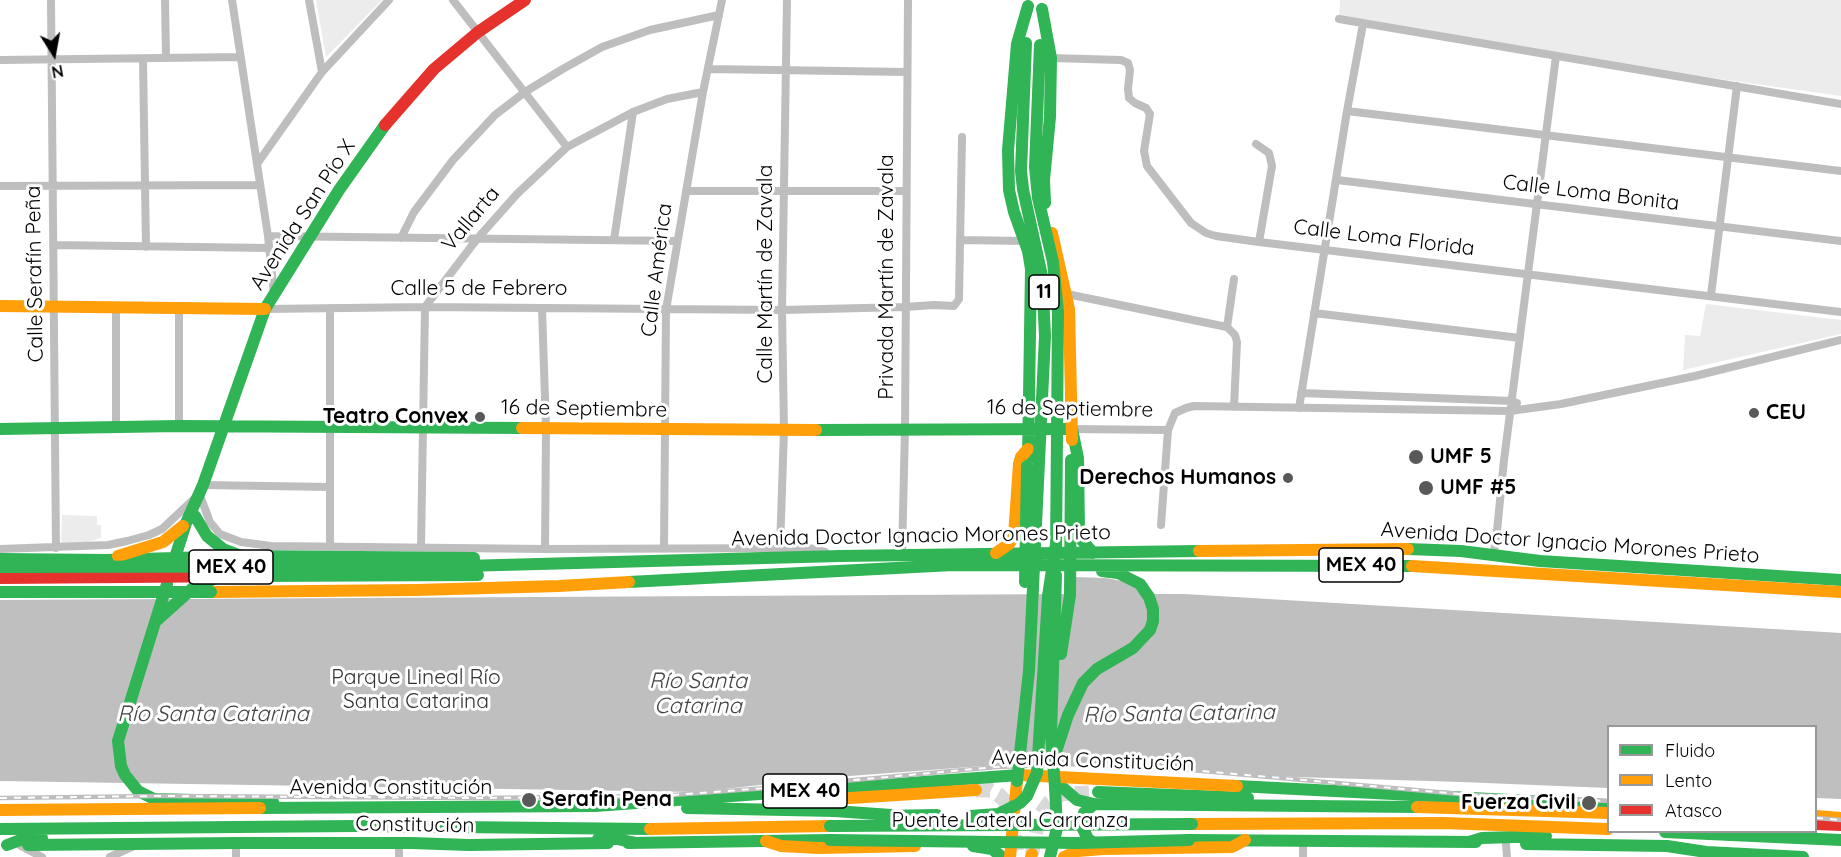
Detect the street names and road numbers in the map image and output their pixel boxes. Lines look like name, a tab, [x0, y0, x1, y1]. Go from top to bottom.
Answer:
street label: Avenida San Pío X	[245, 135, 361, 295]
street label: Privada Martín de Zavala	[874, 154, 900, 400]
street label: Calle Martín de Zavala	[753, 165, 779, 383]
street label: Calle Loma Bonita	[1501, 170, 1681, 216]
street label: Vallarta	[437, 182, 505, 256]
street label: Calle Serafín Peña	[21, 185, 49, 363]
street label: Calle América	[636, 202, 678, 338]
street label: Calle Loma Florida	[1292, 214, 1476, 262]
road number: 11	[1029, 275, 1059, 309]
street label: Calle 5 de Febrero	[391, 276, 567, 302]
street label: 16 de Septiembre	[501, 395, 667, 423]
street label: 16 de Septiembre	[987, 395, 1153, 423]
street label: Avenida Doctor Ignacio Morones Prieto	[1380, 517, 1760, 569]
street label: Avenida Doctor Ignacio Morones Prieto	[731, 520, 1111, 552]
road number: MEX 40	[1319, 548, 1403, 582]
road number: MEX 40	[189, 550, 273, 584]
street label: Avenida Constitución	[991, 745, 1195, 777]
road number: MEX 40	[763, 774, 847, 808]
street label: Avenida Constitución	[290, 775, 492, 801]
street label: Puente Lateral Carranza	[892, 808, 1128, 834]
street label: Constitución	[355, 811, 475, 839]

